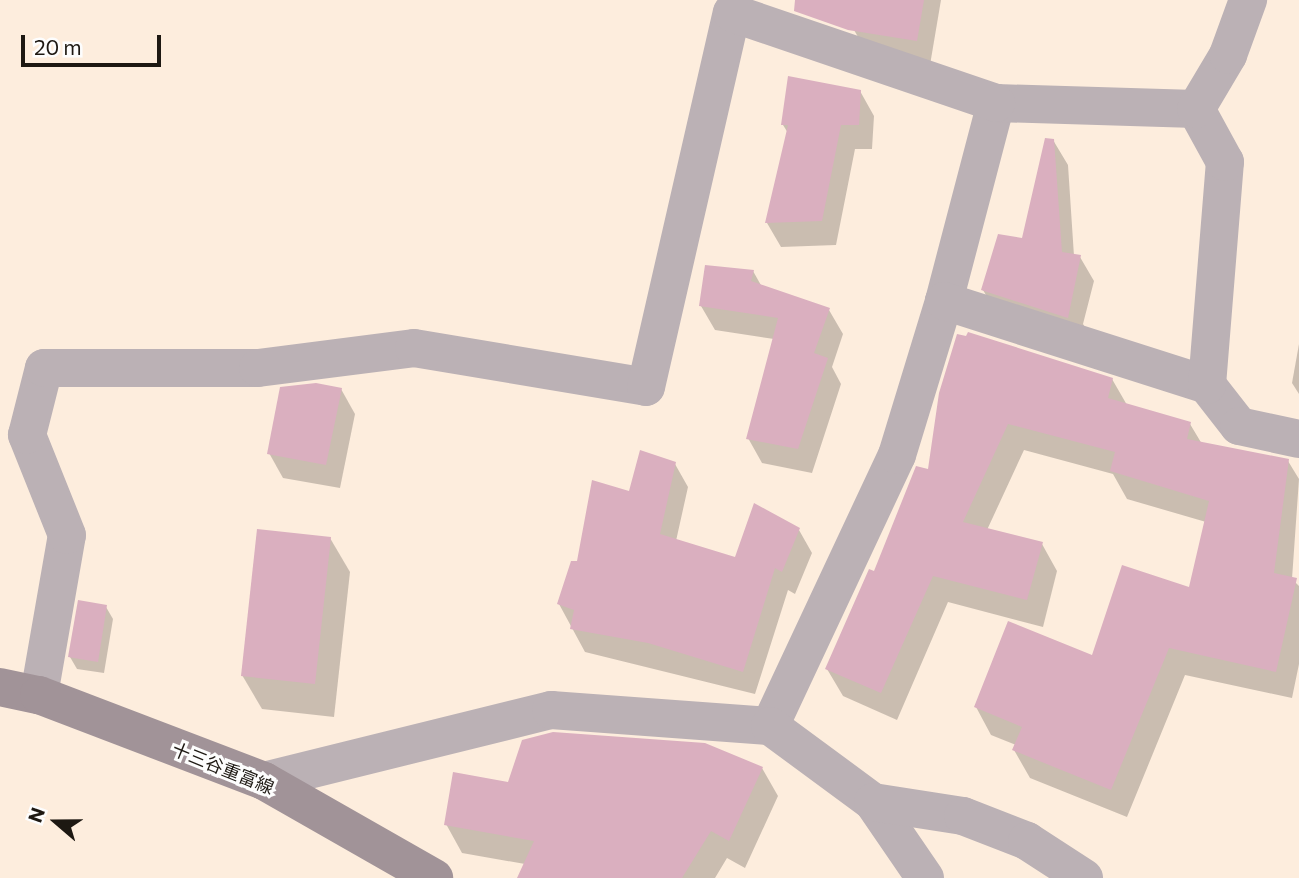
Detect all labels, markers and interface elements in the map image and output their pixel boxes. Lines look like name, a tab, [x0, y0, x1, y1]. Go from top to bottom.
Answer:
scale bar	[24, 21, 164, 65]
text: 20 m	[34, 34, 82, 59]
street label: 十三谷重富線	[169, 738, 277, 798]
north arrow	[21, 787, 91, 857]
text: N	[23, 804, 49, 825]

